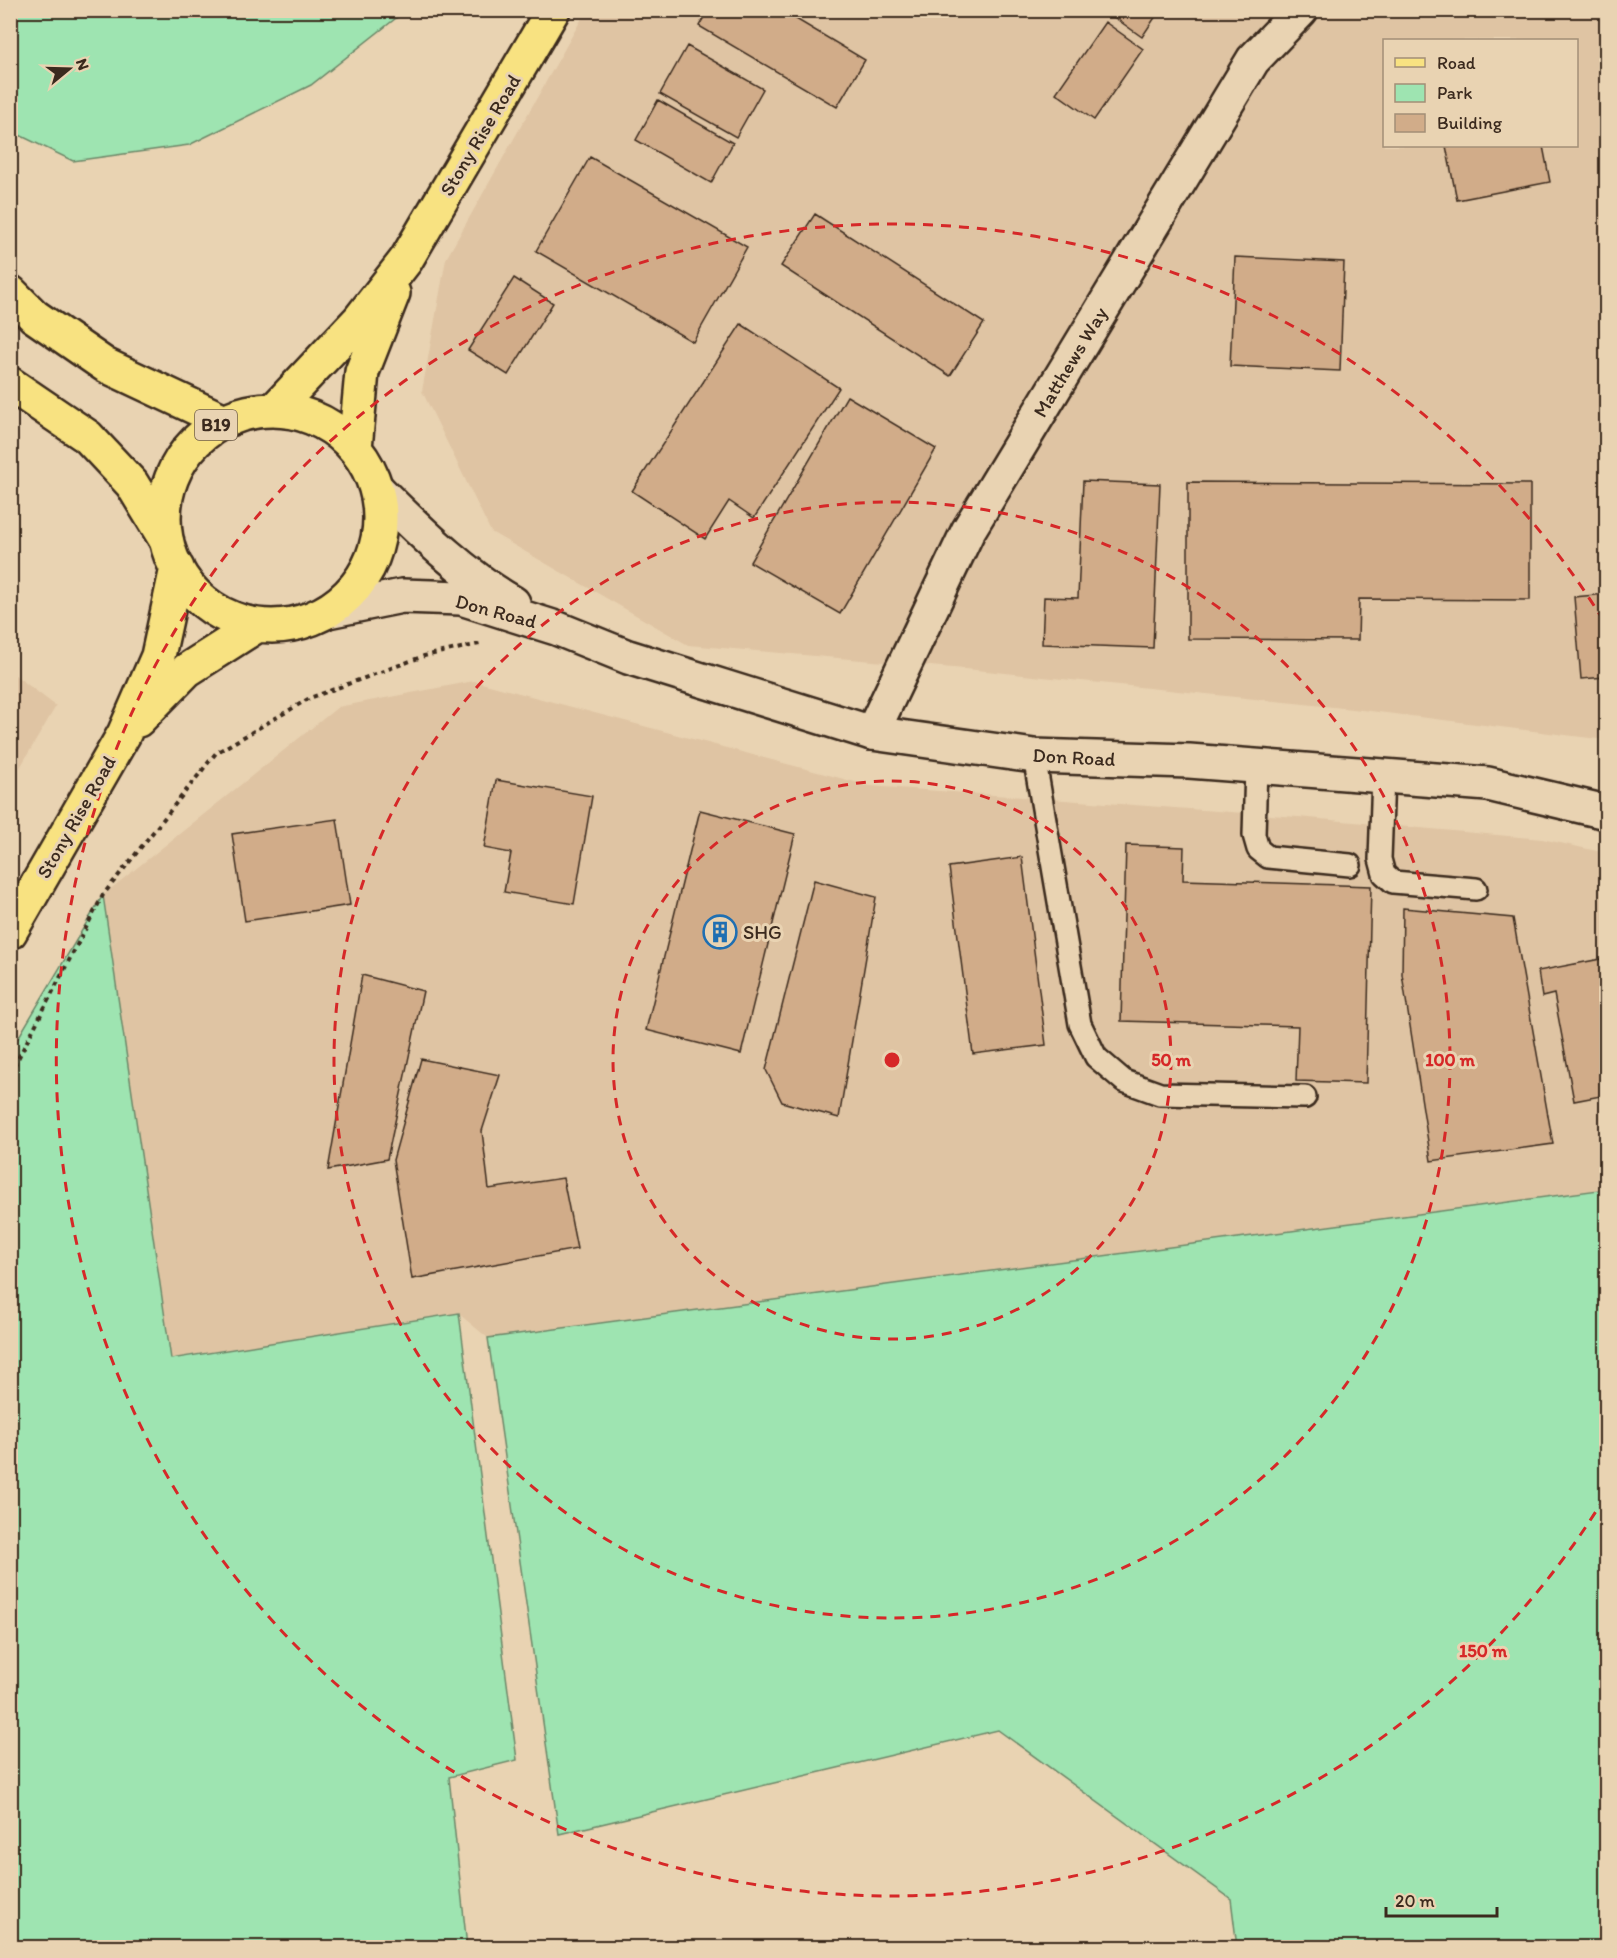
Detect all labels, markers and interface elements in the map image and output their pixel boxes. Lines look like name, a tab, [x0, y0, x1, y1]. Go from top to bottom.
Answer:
north arrow	[39, 39, 99, 99]
legend	[1383, 39, 1578, 147]
text: Road	[1437, 52, 1476, 74]
text: N	[72, 56, 93, 72]
street label: Stony Rise Road	[434, 70, 526, 200]
text: Park	[1437, 82, 1472, 104]
text: Building	[1437, 112, 1503, 134]
street label: Matthews Way	[1028, 302, 1113, 422]
road number: B19	[195, 410, 237, 440]
street label: Don Road	[453, 589, 539, 633]
street label: Don Road	[1032, 743, 1116, 771]
street label: Stony Rise Road	[31, 751, 121, 882]
building icon: SHG	[702, 914, 738, 950]
place label: SHG	[743, 920, 782, 944]
text: 50 m	[1151, 1049, 1192, 1071]
text: 100 m	[1425, 1049, 1476, 1071]
centre of rings	[882, 1050, 902, 1070]
text: 150 m	[1459, 1640, 1508, 1662]
scale bar	[1386, 1880, 1497, 1918]
text: 20 m	[1395, 1890, 1435, 1912]

